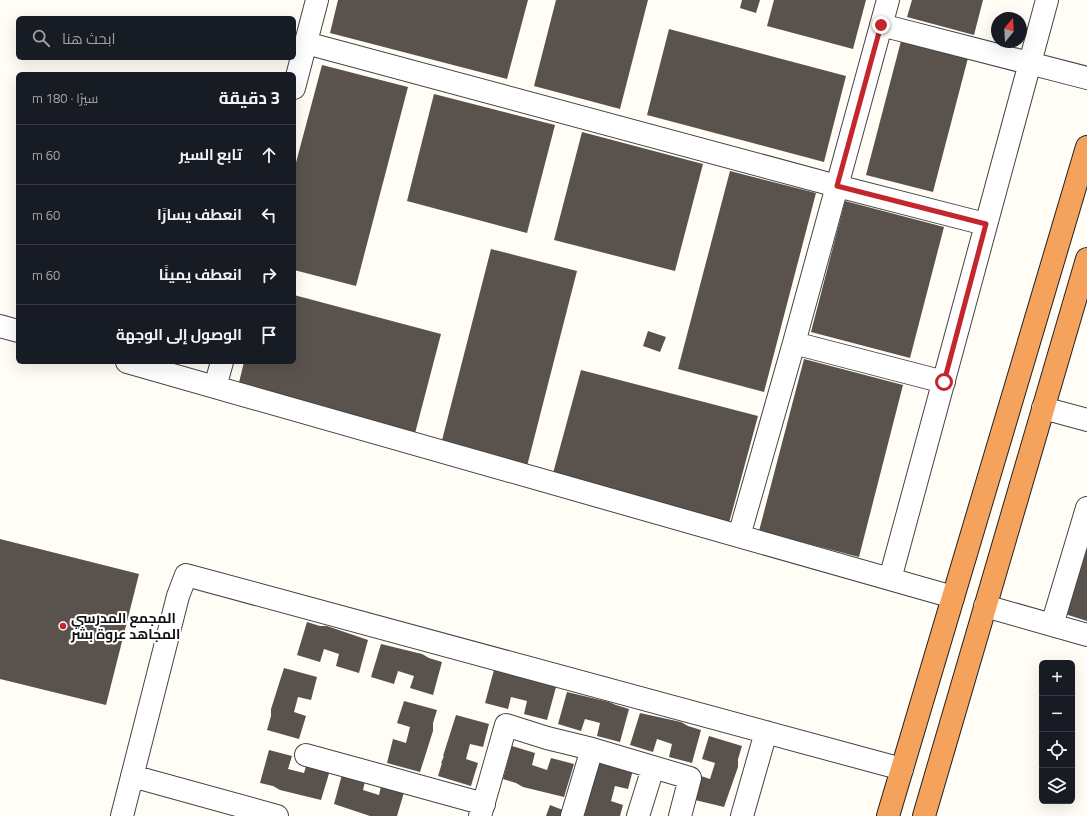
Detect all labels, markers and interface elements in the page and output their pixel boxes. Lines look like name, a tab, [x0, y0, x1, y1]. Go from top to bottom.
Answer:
north arrow	[991, 12, 1027, 48]
search box	[16, 16, 296, 60]
route end	[872, 16, 890, 34]
text: ابحث هنا	[62, 24, 115, 53]
icon: search	[30, 27, 52, 49]
text: 3 دقيقة	[219, 82, 280, 114]
text: سيرًا · 180 m	[32, 86, 98, 110]
text: تابع السير	[179, 140, 242, 169]
text: 60 m	[32, 143, 60, 167]
icon: ahead	[258, 144, 280, 166]
text: انعطف يسارًا	[157, 200, 242, 229]
text: 60 m	[32, 203, 60, 227]
icon: left	[258, 204, 280, 226]
text: انعطف يمينًا	[159, 260, 242, 289]
text: 60 m	[32, 263, 60, 287]
icon: right	[258, 264, 280, 286]
text: الوصول إلى الوجهة	[116, 320, 242, 349]
icon: arrive	[258, 324, 280, 346]
route start	[935, 373, 953, 391]
place label: المجمع المدرسي المجاهد عروة بشر	[70, 605, 180, 647]
marker: المجمع المدرسي المجاهد عروة بشر	[58, 621, 68, 631]
map controls	[1039, 660, 1075, 804]
button: +	[1039, 660, 1075, 696]
button: −	[1039, 696, 1075, 732]
button: locate	[1039, 732, 1075, 768]
button: layers	[1039, 768, 1075, 804]

